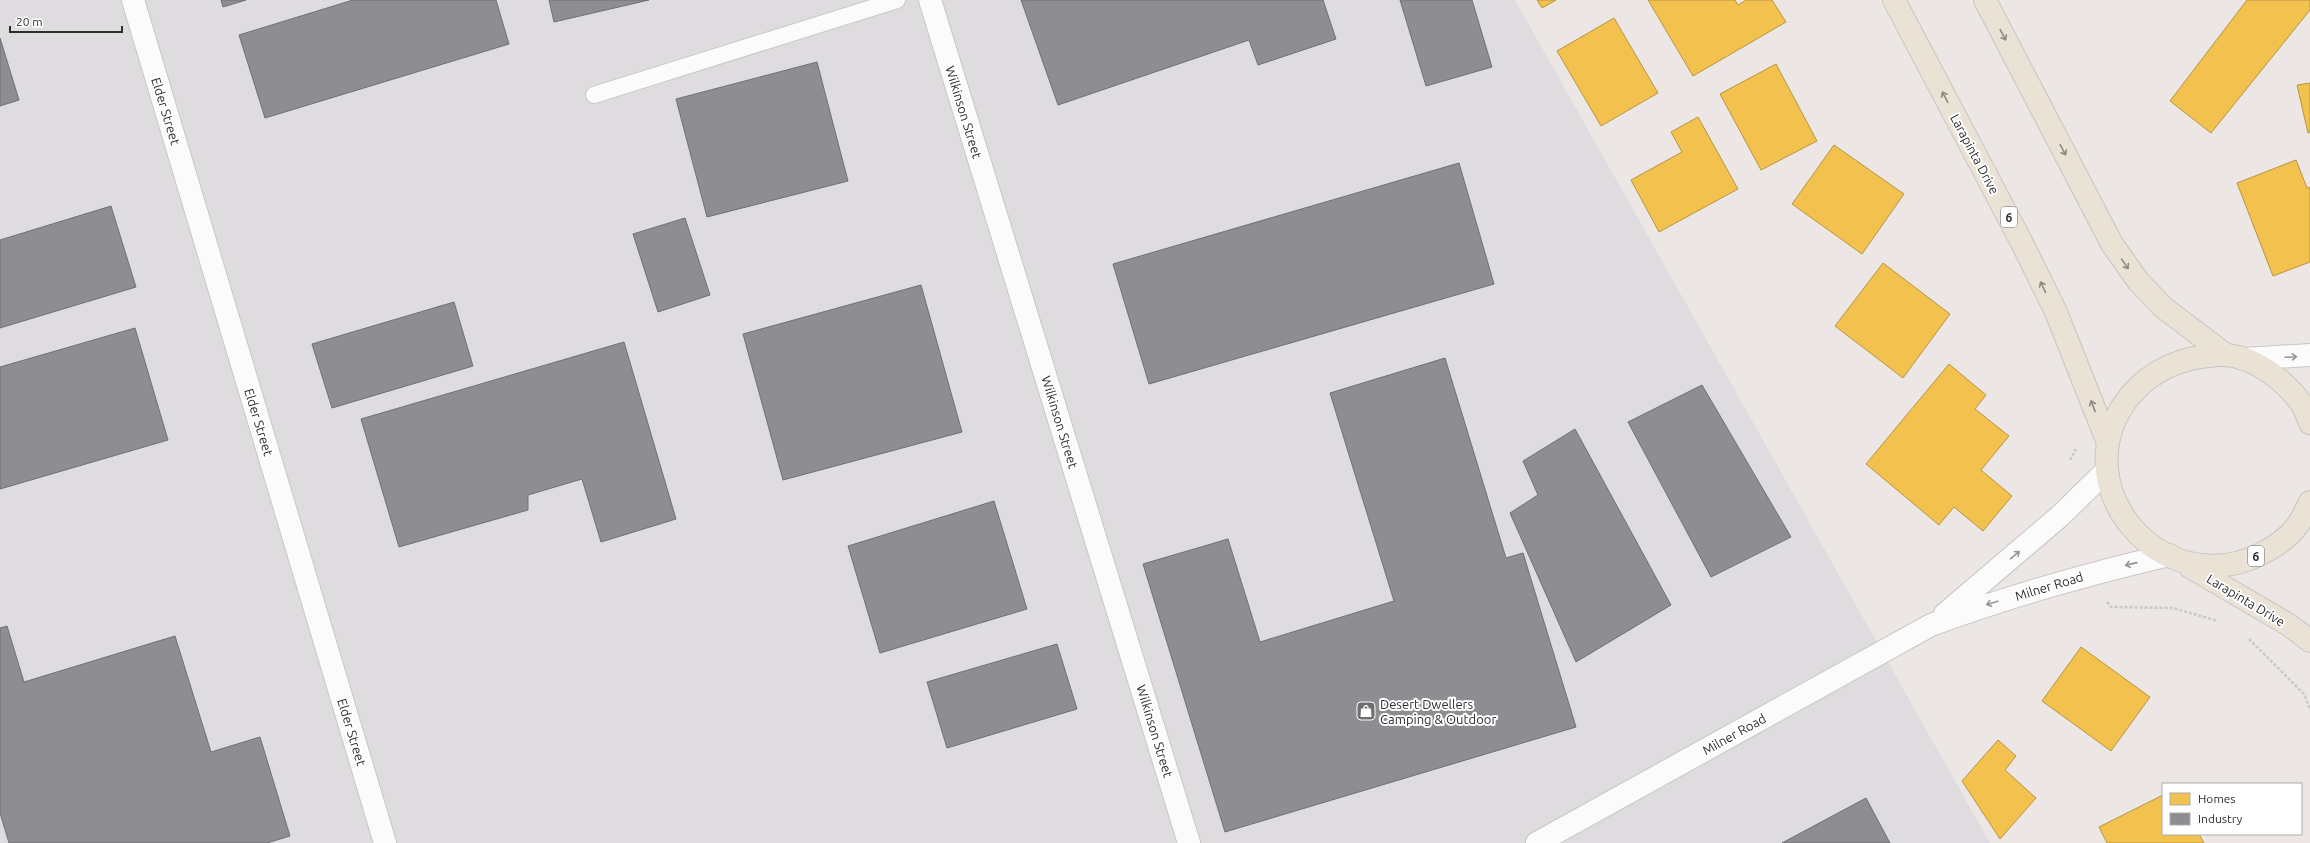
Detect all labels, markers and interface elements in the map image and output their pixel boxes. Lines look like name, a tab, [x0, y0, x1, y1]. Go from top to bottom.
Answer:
scale bar	[10, 8, 122, 34]
text: 20 m	[16, 15, 43, 28]
one-way arrow	[1999, 28, 2007, 40]
street label: Wilkinson Street	[943, 64, 985, 160]
street label: Elder Street	[149, 76, 183, 146]
one-way arrow	[1941, 91, 1948, 103]
street label: Larapinta Drive	[1948, 112, 2002, 196]
one-way arrow	[2060, 144, 2067, 156]
road number: 6	[2001, 207, 2017, 227]
one-way arrow	[2121, 258, 2130, 269]
one-way arrow	[2039, 281, 2046, 293]
one-way arrow	[2284, 353, 2297, 361]
street label: Wilkinson Street	[1039, 374, 1081, 470]
street label: Elder Street	[242, 387, 276, 457]
one-way arrow	[2089, 401, 2097, 413]
road number: 6	[2248, 546, 2264, 566]
one-way arrow	[2009, 550, 2020, 559]
one-way arrow	[2124, 561, 2137, 569]
street label: Milner Road	[2013, 569, 2085, 603]
street label: Larapinta Drive	[2204, 571, 2288, 629]
one-way arrow	[1986, 600, 1999, 607]
street label: Wilkinson Street	[1134, 683, 1176, 779]
street label: Elder Street	[335, 697, 369, 767]
place label: Desert Dwellers Camping & Outdoor	[1380, 697, 1496, 726]
shop icon: Desert Dwellers Camping & Outdoor	[1355, 700, 1377, 722]
street label: Milner Road	[1700, 711, 1768, 757]
legend	[2162, 783, 2302, 835]
text: Homes	[2198, 792, 2236, 805]
text: Industry	[2198, 812, 2243, 825]

